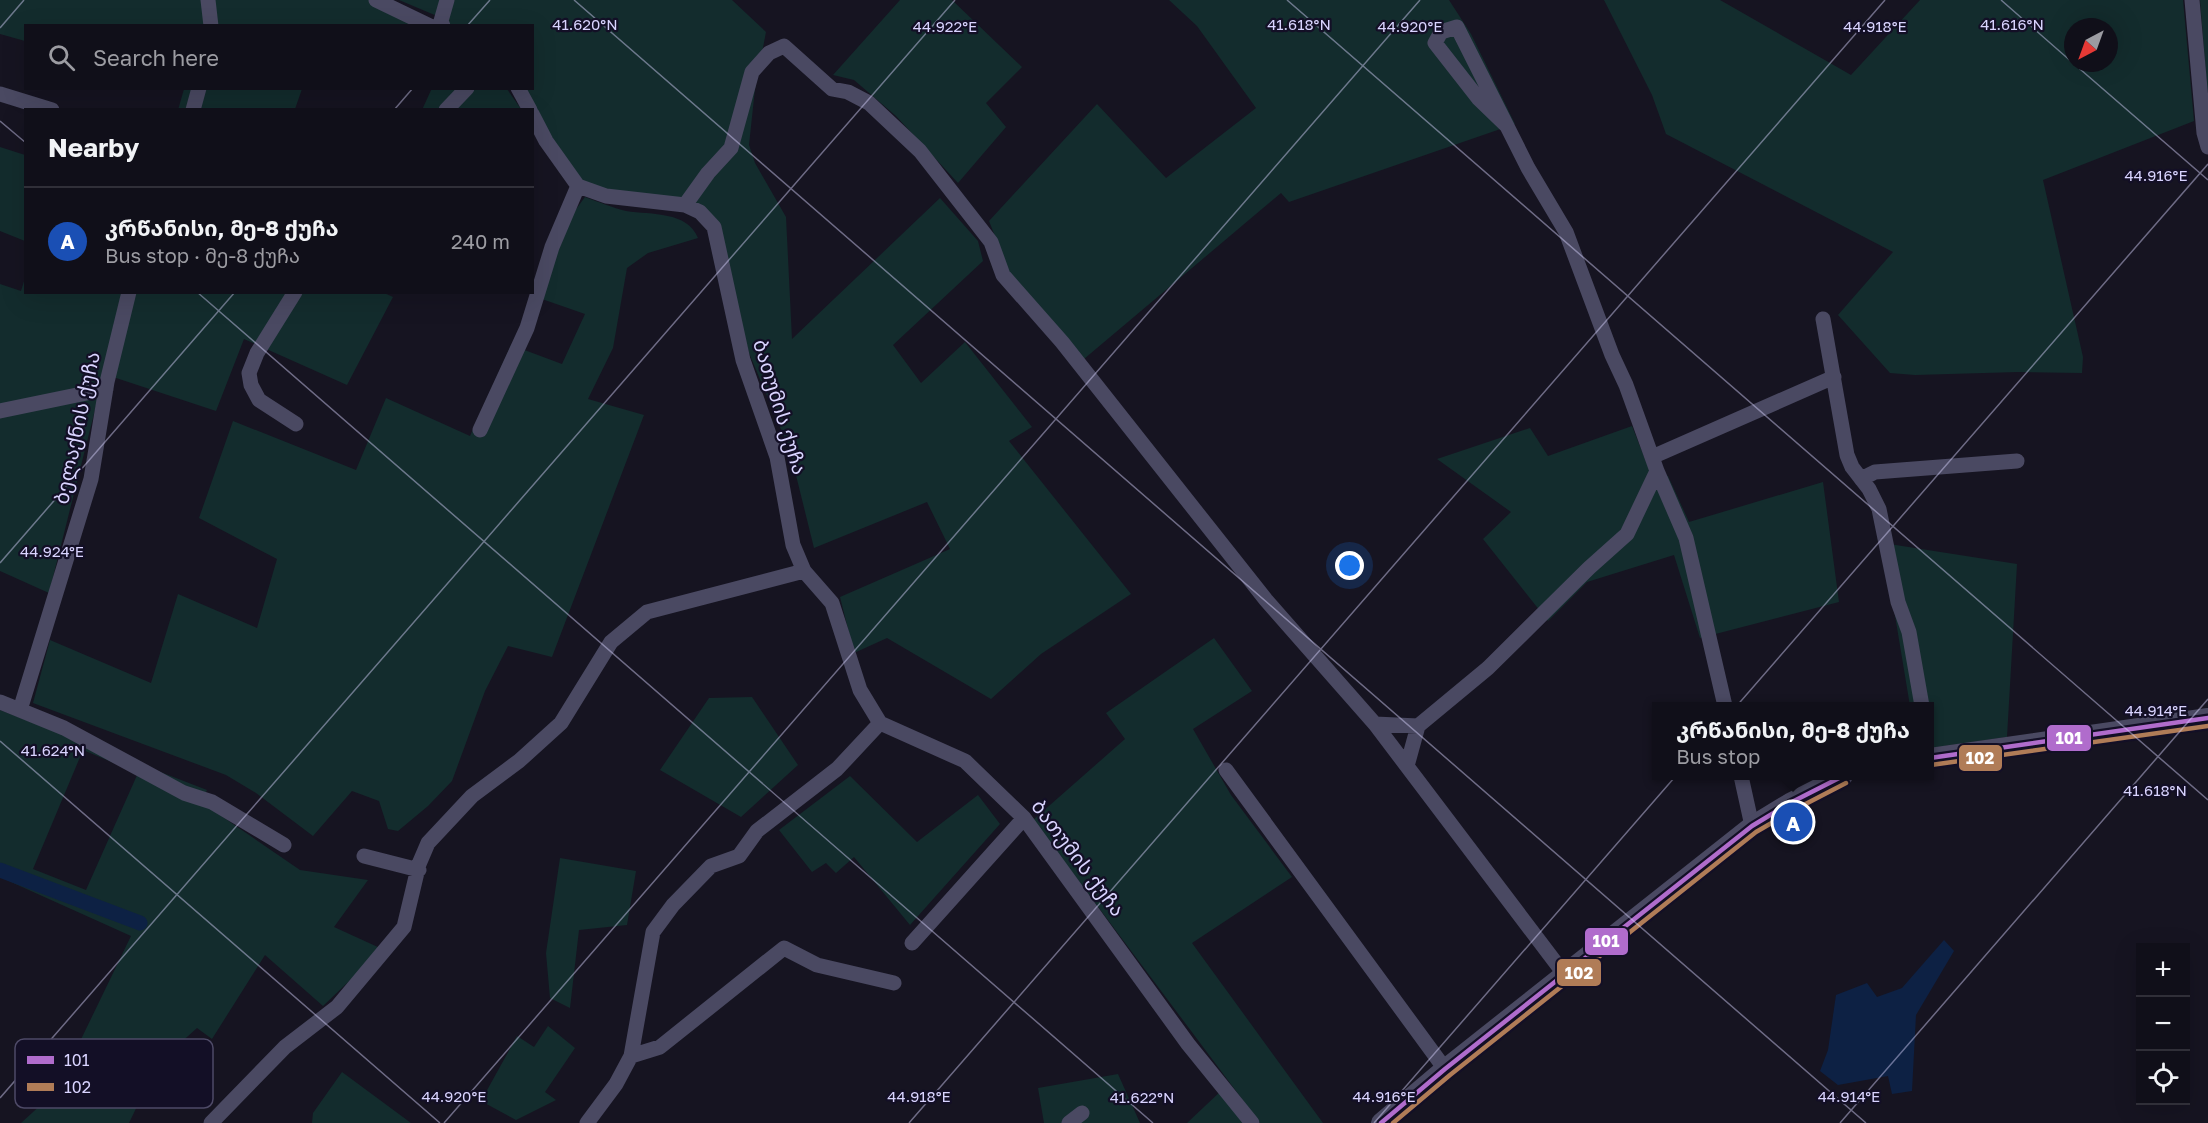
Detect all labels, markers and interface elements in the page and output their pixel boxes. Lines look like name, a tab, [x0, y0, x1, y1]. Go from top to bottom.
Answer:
text: 41.620°N	[552, 15, 618, 33]
text: 41.618°N	[1267, 15, 1331, 33]
text: 41.616°N	[1980, 15, 2044, 33]
text: 44.922°E	[913, 17, 977, 35]
text: 44.920°E	[1378, 17, 1442, 35]
text: 44.918°E	[1843, 17, 1907, 35]
north arrow	[2064, 18, 2118, 72]
search box	[24, 24, 534, 90]
icon: search	[45, 41, 78, 74]
text: Search here	[93, 44, 219, 71]
text: Nearby	[48, 132, 139, 163]
text: 44.916°E	[2124, 166, 2188, 184]
text: კრწანისი, მე-8 ქუჩა	[105, 214, 339, 241]
text: A	[60, 229, 75, 253]
text: 240 m	[451, 229, 510, 253]
text: Bus stop · მე-8 ქუჩა	[105, 243, 300, 267]
street label: ბათუმის ქუჩა	[748, 336, 813, 477]
street label: ბელაქნის ქუჩა	[48, 349, 106, 507]
text: 44.924°E	[20, 542, 84, 560]
your location	[1335, 551, 1364, 580]
text: 44.914°E	[2125, 701, 2187, 719]
popup	[1652, 702, 1934, 780]
text: კრწანისი, მე-8 ქუჩა	[1676, 716, 1910, 743]
line badge: 101	[2046, 724, 2092, 752]
text: 101	[2056, 728, 2082, 748]
text: 41.624°N	[21, 741, 85, 759]
text: Bus stop	[1676, 744, 1760, 768]
line badge: 102	[1958, 744, 2003, 772]
text: 102	[1966, 748, 1994, 768]
text: 41.618°N	[2123, 781, 2187, 799]
street label: ბათუმის ქუჩა	[1026, 794, 1131, 921]
pin: A	[1774, 800, 1812, 844]
line badge: 101	[1584, 927, 1629, 956]
text: 101	[1593, 931, 1619, 951]
map controls	[2136, 943, 2190, 1105]
button: +	[2136, 943, 2190, 997]
line badge: 102	[1556, 958, 1602, 987]
text: 102	[1565, 963, 1593, 983]
button: −	[2136, 997, 2190, 1051]
legend	[15, 1039, 213, 1108]
text: 101	[64, 1050, 90, 1070]
button: locate	[2136, 1051, 2190, 1105]
text: 102	[64, 1077, 91, 1097]
text: 44.920°E	[422, 1087, 486, 1105]
text: 44.918°E	[887, 1087, 951, 1105]
text: 44.916°E	[1352, 1087, 1416, 1105]
text: 44.914°E	[1818, 1087, 1880, 1105]
text: 41.622°N	[1110, 1088, 1174, 1106]

